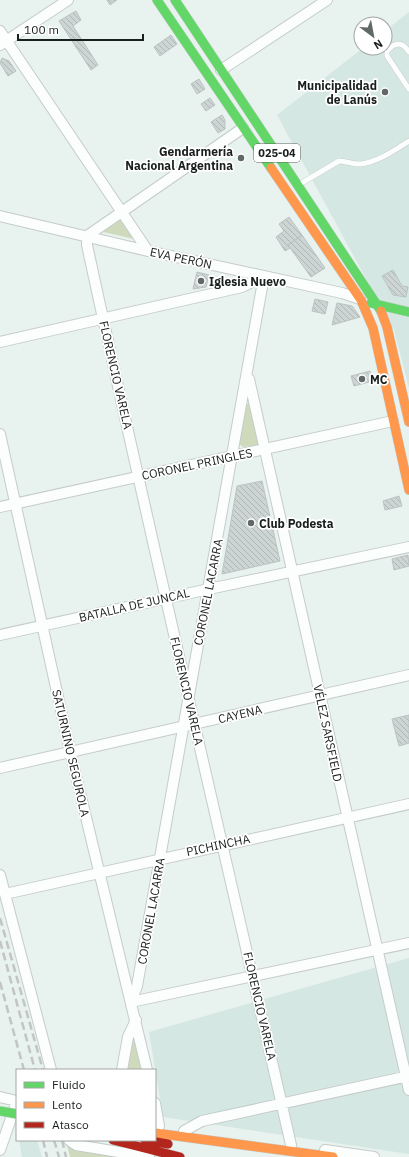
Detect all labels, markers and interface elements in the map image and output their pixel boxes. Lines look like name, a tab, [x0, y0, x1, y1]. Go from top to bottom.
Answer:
scale bar	[18, 16, 143, 42]
north arrow	[353, 16, 393, 56]
text: 100 m	[24, 22, 59, 37]
text: N	[371, 36, 385, 53]
place label: Municipalidad de Lanús	[297, 78, 377, 107]
marker: Municipalidad de Lanús	[380, 87, 390, 97]
place label: Gendarmería Nacional Argentina	[125, 144, 233, 173]
road number: 025-04	[254, 144, 300, 162]
marker: Gendarmería Nacional Argentina	[236, 153, 246, 163]
street label: EVA PERÓN	[149, 244, 213, 272]
place label: Iglesia Nuevo	[209, 274, 286, 289]
marker: Iglesia Nuevo	[196, 276, 206, 286]
street label: FLORENCIO VARELA	[96, 319, 136, 431]
place label: MC	[370, 372, 388, 387]
marker: MC	[357, 374, 367, 384]
street label: CORONEL PRINGLES	[140, 445, 254, 483]
place label: Club Podesta	[259, 516, 334, 531]
marker: Club Podesta	[246, 518, 256, 528]
street label: CORONEL LACARRA	[190, 537, 226, 647]
street label: BATALLA DE JUNCAL	[77, 585, 191, 625]
street label: FLORENCIO VARELA	[167, 635, 207, 747]
street label: VÉLEZ SARSFIELD	[310, 683, 346, 783]
street label: SATURNINO SEGUROLA	[49, 688, 93, 818]
street label: CAYENA	[216, 702, 264, 726]
street label: PICHINCHA	[185, 831, 252, 859]
street label: CORONEL LACARRA	[134, 856, 168, 966]
street label: FLORENCIO VARELA	[240, 950, 280, 1062]
legend	[16, 1069, 156, 1141]
text: Fluido	[52, 1077, 86, 1092]
text: Lento	[52, 1097, 82, 1112]
text: Atasco	[52, 1117, 89, 1132]

